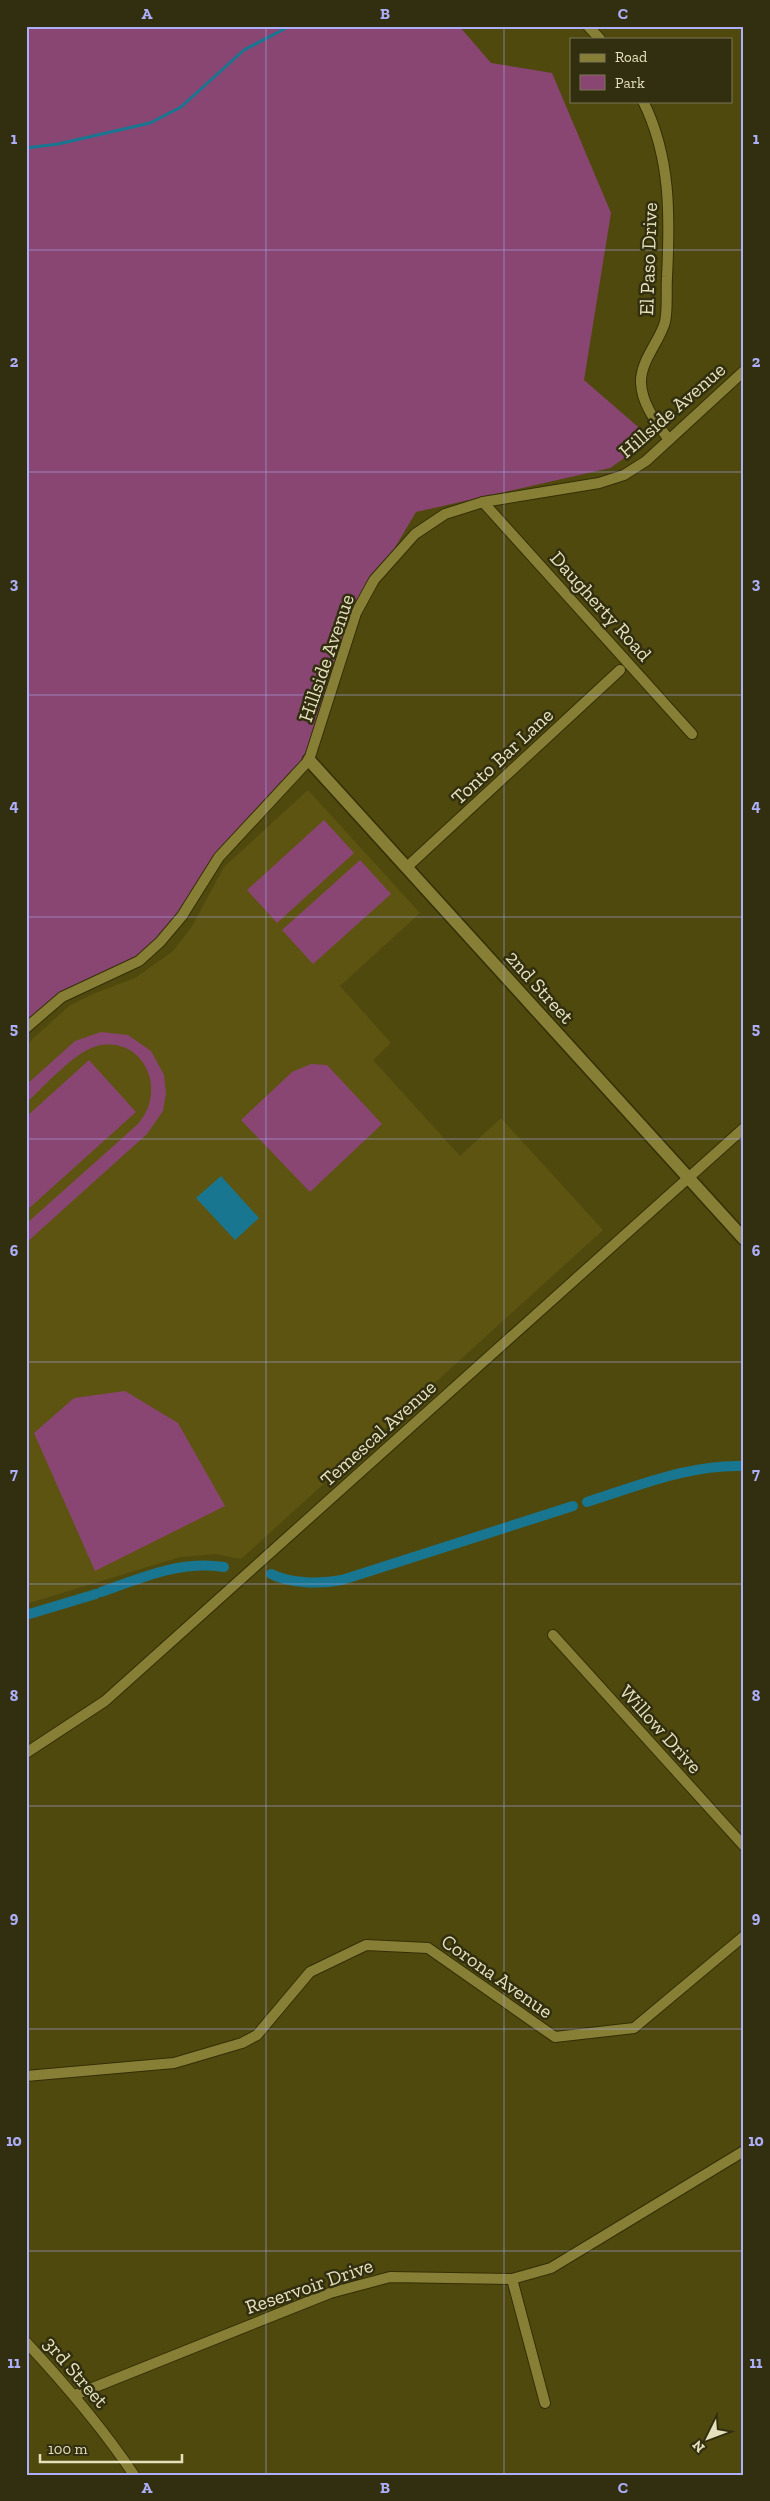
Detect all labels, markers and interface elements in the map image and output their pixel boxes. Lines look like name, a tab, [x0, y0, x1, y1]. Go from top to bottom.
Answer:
text: A	[142, 4, 153, 23]
text: B	[380, 4, 390, 23]
text: C	[618, 4, 628, 23]
legend	[570, 38, 732, 102]
text: Road	[615, 48, 648, 66]
text: Park	[615, 74, 645, 92]
text: 1	[11, 129, 18, 148]
text: 1	[753, 129, 760, 148]
street label: El Paso Drive	[634, 202, 662, 316]
text: 2	[10, 352, 19, 371]
text: 2	[752, 352, 761, 371]
street label: Hillside Avenue	[614, 357, 730, 463]
street label: Daugherty Road	[545, 546, 657, 666]
text: 3	[10, 574, 19, 593]
text: 3	[752, 574, 761, 593]
street label: Hillside Avenue	[293, 591, 359, 725]
street label: Tonto Bar Lane	[446, 703, 558, 809]
text: 4	[9, 796, 19, 815]
text: 4	[751, 796, 761, 815]
street label: 2nd Street	[501, 946, 579, 1029]
text: 5	[10, 1019, 18, 1038]
text: 5	[752, 1019, 760, 1038]
text: 6	[10, 1241, 19, 1260]
text: 6	[752, 1241, 761, 1260]
street label: Temescal Avenue	[315, 1375, 441, 1491]
text: 7	[10, 1464, 18, 1483]
text: 7	[752, 1464, 760, 1483]
street label: Willow Drive	[615, 1680, 707, 1778]
text: 8	[10, 1686, 19, 1705]
text: 8	[752, 1686, 761, 1705]
text: 9	[10, 1908, 19, 1927]
text: 9	[752, 1908, 761, 1927]
street label: Corona Avenue	[437, 1929, 557, 2023]
text: 10	[6, 2131, 22, 2150]
text: 10	[748, 2131, 764, 2150]
street label: Reservoir Drive	[242, 2253, 376, 2319]
street label: 3rd Street	[39, 2332, 114, 2413]
text: 11	[8, 2353, 21, 2372]
text: 11	[750, 2353, 763, 2372]
north arrow	[682, 2414, 732, 2464]
scale bar	[40, 2431, 182, 2463]
text: N	[689, 2436, 709, 2456]
text: 100 m	[48, 2440, 87, 2458]
text: A	[142, 2478, 153, 2497]
text: B	[380, 2478, 390, 2497]
text: C	[618, 2478, 628, 2497]

